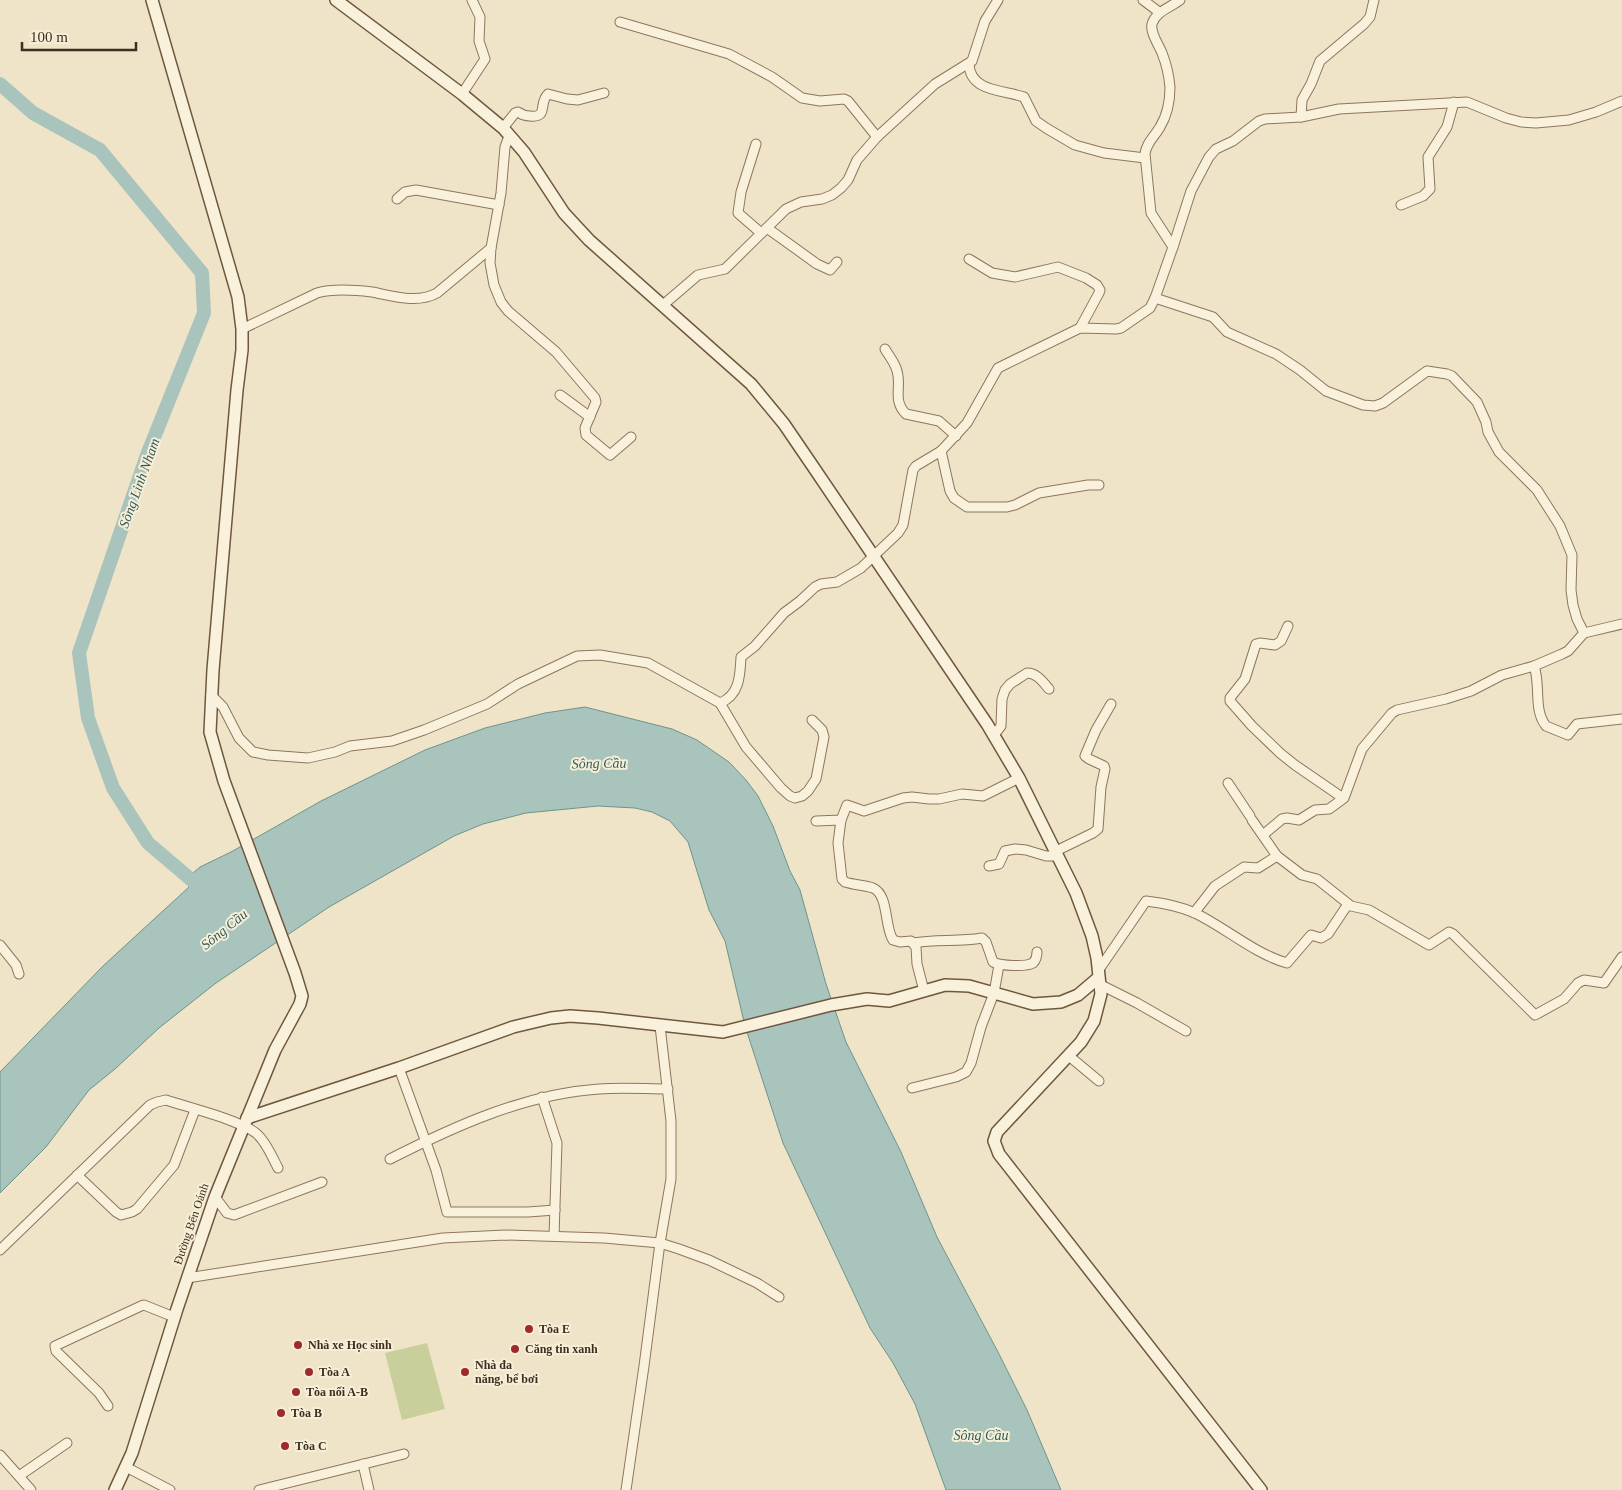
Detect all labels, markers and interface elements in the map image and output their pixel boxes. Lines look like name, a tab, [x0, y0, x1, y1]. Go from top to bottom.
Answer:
scale bar	[22, 20, 136, 52]
text: 100 m	[30, 29, 68, 45]
water label: Sông Linh Nham	[116, 436, 163, 530]
water label: Sông Cầu	[571, 756, 627, 771]
water label: Sông Cầu	[198, 906, 250, 952]
street label: Đường Bến Oánh	[171, 1182, 211, 1266]
place label: Tòa E	[539, 1322, 570, 1336]
marker: Tòa E	[523, 1323, 535, 1335]
place label: Nhà xe Học sinh	[308, 1338, 392, 1352]
marker: Nhà xe Học sinh	[292, 1339, 304, 1351]
place label: Căng tin xanh	[525, 1342, 598, 1356]
marker: Căng tin xanh	[509, 1343, 521, 1355]
place label: Nhà đa năng, bể bơi	[475, 1358, 539, 1386]
place label: Tòa A	[319, 1365, 350, 1379]
marker: Tòa A	[303, 1366, 315, 1378]
marker: Nhà đa năng, bể bơi	[459, 1366, 471, 1378]
place label: Tòa nối A-B	[306, 1385, 368, 1399]
marker: Tòa nối A-B	[290, 1386, 302, 1398]
place label: Tòa B	[291, 1406, 322, 1420]
marker: Tòa B	[275, 1407, 287, 1419]
water label: Sông Cầu	[954, 1428, 1008, 1443]
place label: Tòa C	[295, 1439, 327, 1453]
marker: Tòa C	[279, 1440, 291, 1452]

